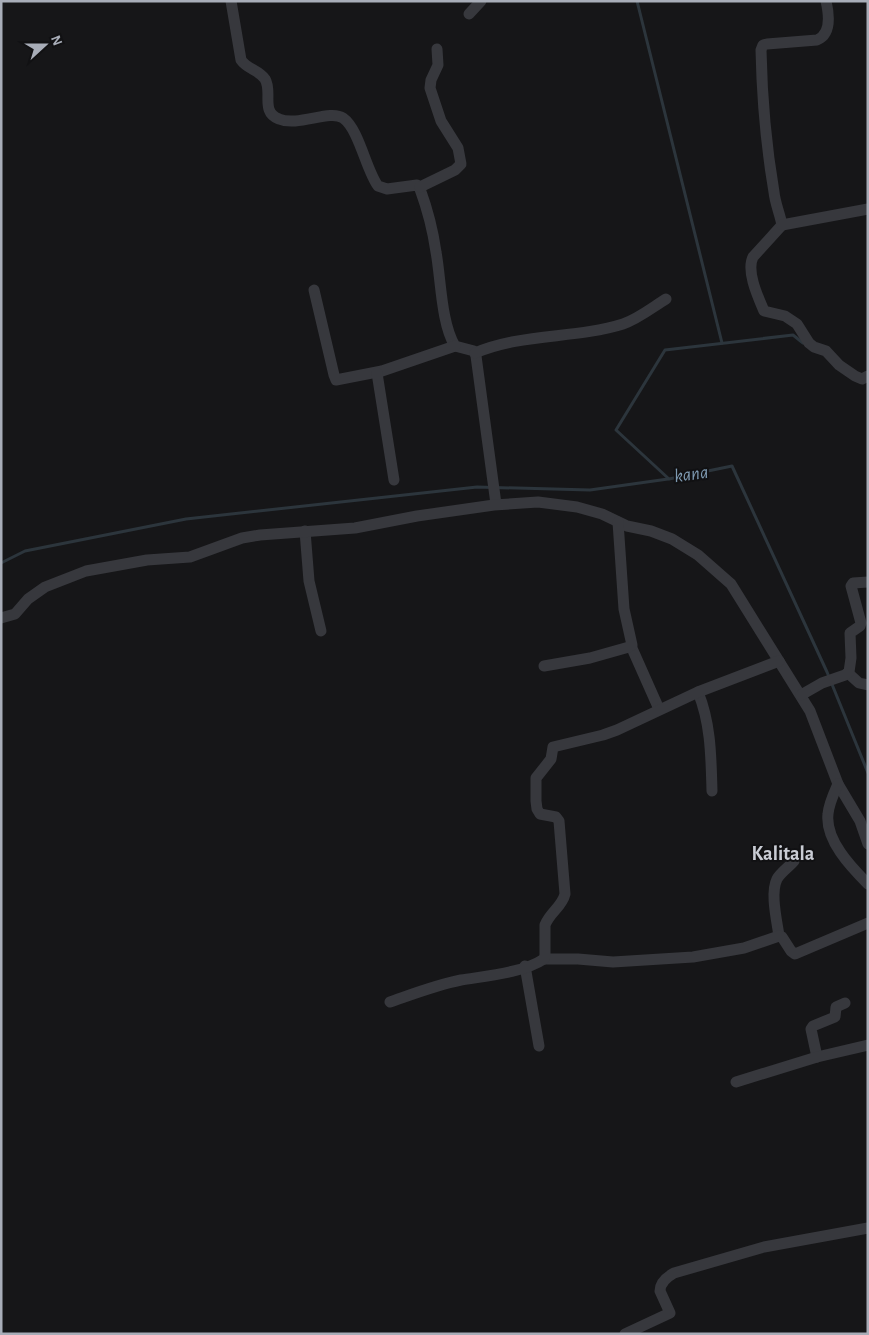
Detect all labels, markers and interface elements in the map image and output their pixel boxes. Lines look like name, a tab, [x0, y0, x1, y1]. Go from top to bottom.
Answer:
north arrow	[20, 20, 70, 70]
text: N	[48, 34, 64, 48]
water label: kana	[673, 463, 709, 486]
district label: Kalitala	[752, 844, 815, 864]

